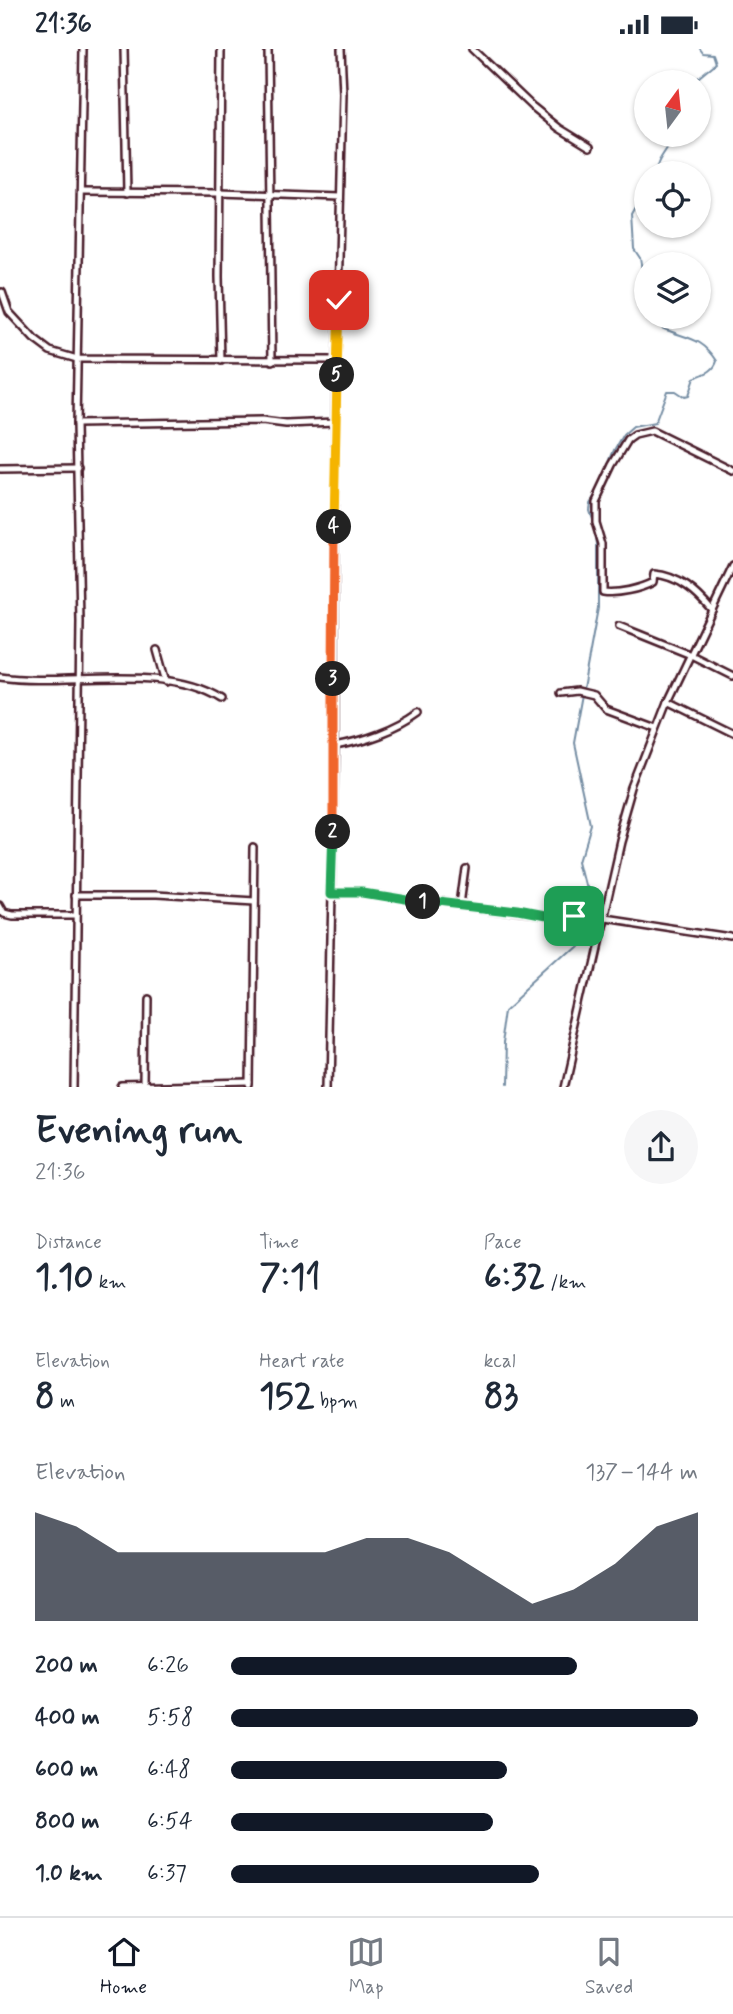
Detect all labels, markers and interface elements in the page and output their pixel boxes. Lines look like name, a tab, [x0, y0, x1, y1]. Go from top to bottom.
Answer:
text: 21:36	[35, 8, 92, 42]
north arrow	[634, 70, 710, 147]
map controls	[634, 70, 711, 329]
button: locate	[634, 161, 711, 238]
button: layers	[634, 252, 711, 329]
pin	[309, 270, 369, 330]
icon: check	[320, 281, 358, 319]
pin: 5	[320, 357, 354, 393]
text: 5	[331, 362, 342, 387]
pin: 4	[316, 510, 352, 545]
text: 4	[328, 514, 339, 539]
pin: 3	[316, 661, 350, 697]
text: 3	[328, 666, 337, 691]
pin: 2	[316, 815, 350, 849]
text: 2	[328, 819, 337, 844]
pin: 1	[406, 885, 440, 919]
pin	[544, 886, 604, 946]
text: 1	[418, 889, 427, 914]
icon: arrive	[555, 897, 593, 935]
text: Evening run	[35, 1107, 242, 1156]
button: share	[624, 1110, 698, 1184]
text: 21:36	[35, 1158, 85, 1188]
text: Distance	[35, 1230, 102, 1255]
text: Time	[259, 1230, 299, 1255]
text: Pace	[484, 1230, 521, 1255]
text: 1.10	[35, 1255, 94, 1301]
text: 7:11	[259, 1255, 321, 1301]
text: 6:32	[484, 1255, 545, 1301]
text: km	[94, 1270, 126, 1295]
text: /km	[545, 1270, 586, 1295]
text: Elevation	[35, 1349, 110, 1374]
text: Heart rate	[259, 1349, 345, 1374]
text: kcal	[484, 1349, 516, 1374]
text: 8	[35, 1374, 55, 1420]
text: 152	[259, 1374, 315, 1420]
text: 83	[484, 1374, 518, 1420]
text: m	[55, 1389, 75, 1414]
text: bpm	[315, 1389, 358, 1414]
text: Elevation	[35, 1458, 126, 1488]
text: 137–144 m	[585, 1458, 698, 1488]
text: 200 m	[35, 1651, 98, 1681]
text: 6:26	[147, 1651, 189, 1681]
text: 400 m	[35, 1703, 100, 1733]
text: 5:58	[147, 1703, 193, 1733]
text: 600 m	[35, 1755, 98, 1785]
text: 6:48	[147, 1755, 191, 1785]
text: 800 m	[35, 1807, 99, 1837]
text: 6:54	[147, 1807, 193, 1837]
text: 1.0 km	[35, 1859, 103, 1889]
text: 6:37	[147, 1859, 187, 1889]
tab: Home	[100, 1933, 147, 2000]
tab: Map	[347, 1933, 385, 2000]
tab: Saved	[585, 1933, 633, 2000]

